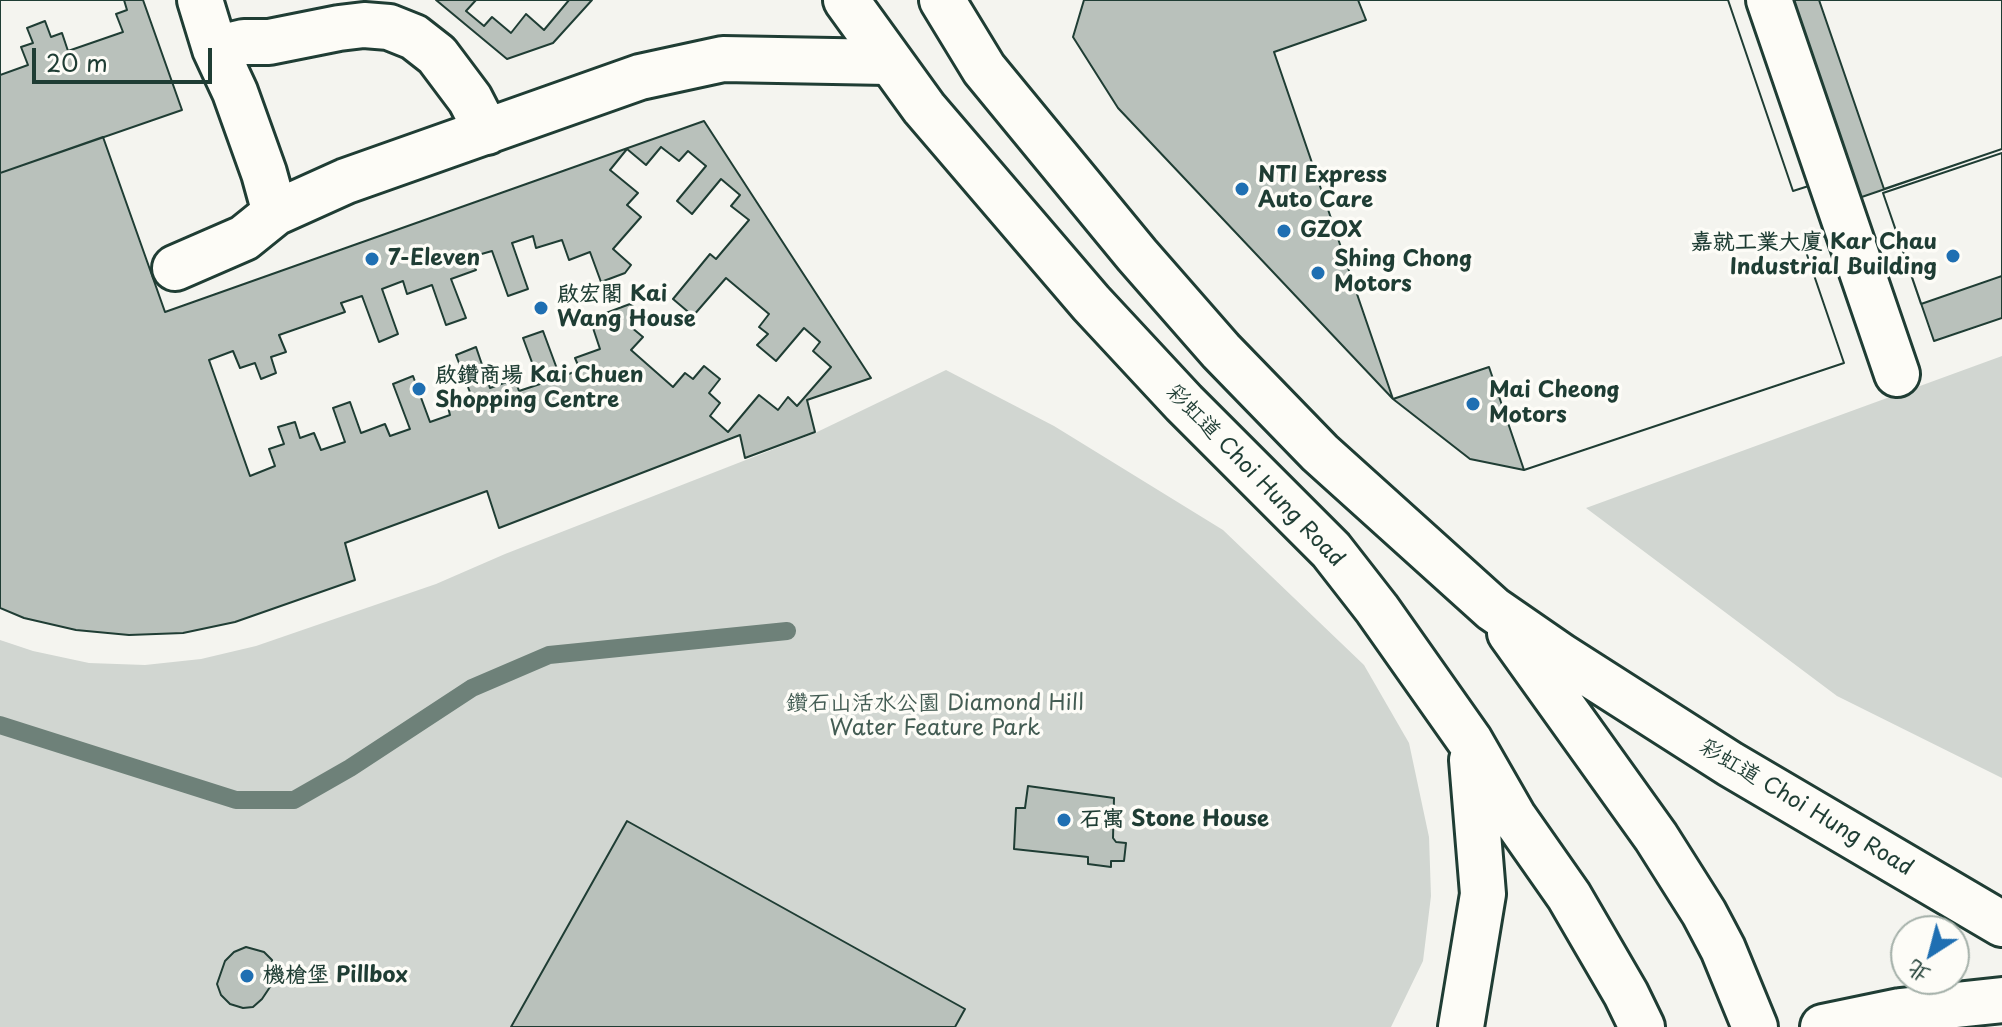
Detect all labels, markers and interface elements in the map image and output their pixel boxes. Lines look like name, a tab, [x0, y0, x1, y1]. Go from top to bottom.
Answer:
scale bar	[36, 32, 216, 82]
text: 20 m	[46, 44, 108, 80]
place label: NTI Express Auto Care	[1258, 163, 1387, 214]
marker: NTI Express Auto Care	[1233, 180, 1251, 198]
place label: GZOX	[1300, 218, 1362, 244]
marker: GZOX	[1275, 222, 1293, 240]
place label: 嘉就工業大廈 Kar Chau Industrial Building	[1691, 230, 1937, 282]
place label: 7-Eleven	[388, 246, 480, 272]
place label: Shing Chong Motors	[1334, 247, 1472, 298]
marker: 嘉就工業大廈 Kar Chau Industrial Building	[1944, 247, 1962, 265]
marker: 7-Eleven	[363, 250, 381, 268]
marker: Shing Chong Motors	[1309, 264, 1327, 282]
place label: 啟宏閣 Kai Wang House	[557, 282, 696, 334]
marker: 啟宏閣 Kai Wang House	[532, 299, 550, 317]
place label: 啟鑽商場 Kai Chuen Shopping Centre	[435, 363, 644, 414]
place label: Mai Cheong Motors	[1489, 378, 1620, 430]
street label: 彩虹道 Choi Hung Road	[1161, 379, 1349, 573]
marker: 啟鑽商場 Kai Chuen Shopping Centre	[410, 380, 428, 398]
marker: Mai Cheong Motors	[1464, 395, 1482, 413]
park label: 鑽石山活水公園 Diamond Hill Water Feature Park	[786, 691, 1084, 742]
street label: 彩虹道 Choi Hung Road	[1695, 734, 1917, 882]
place label: 石寓 Stone House	[1080, 807, 1269, 833]
marker: 石寓 Stone House	[1055, 811, 1073, 829]
north arrow	[1890, 915, 1970, 995]
text: 北	[1898, 953, 1935, 993]
place label: 機槍堡 Pillbox	[263, 963, 408, 989]
marker: 機槍堡 Pillbox	[238, 967, 256, 985]

